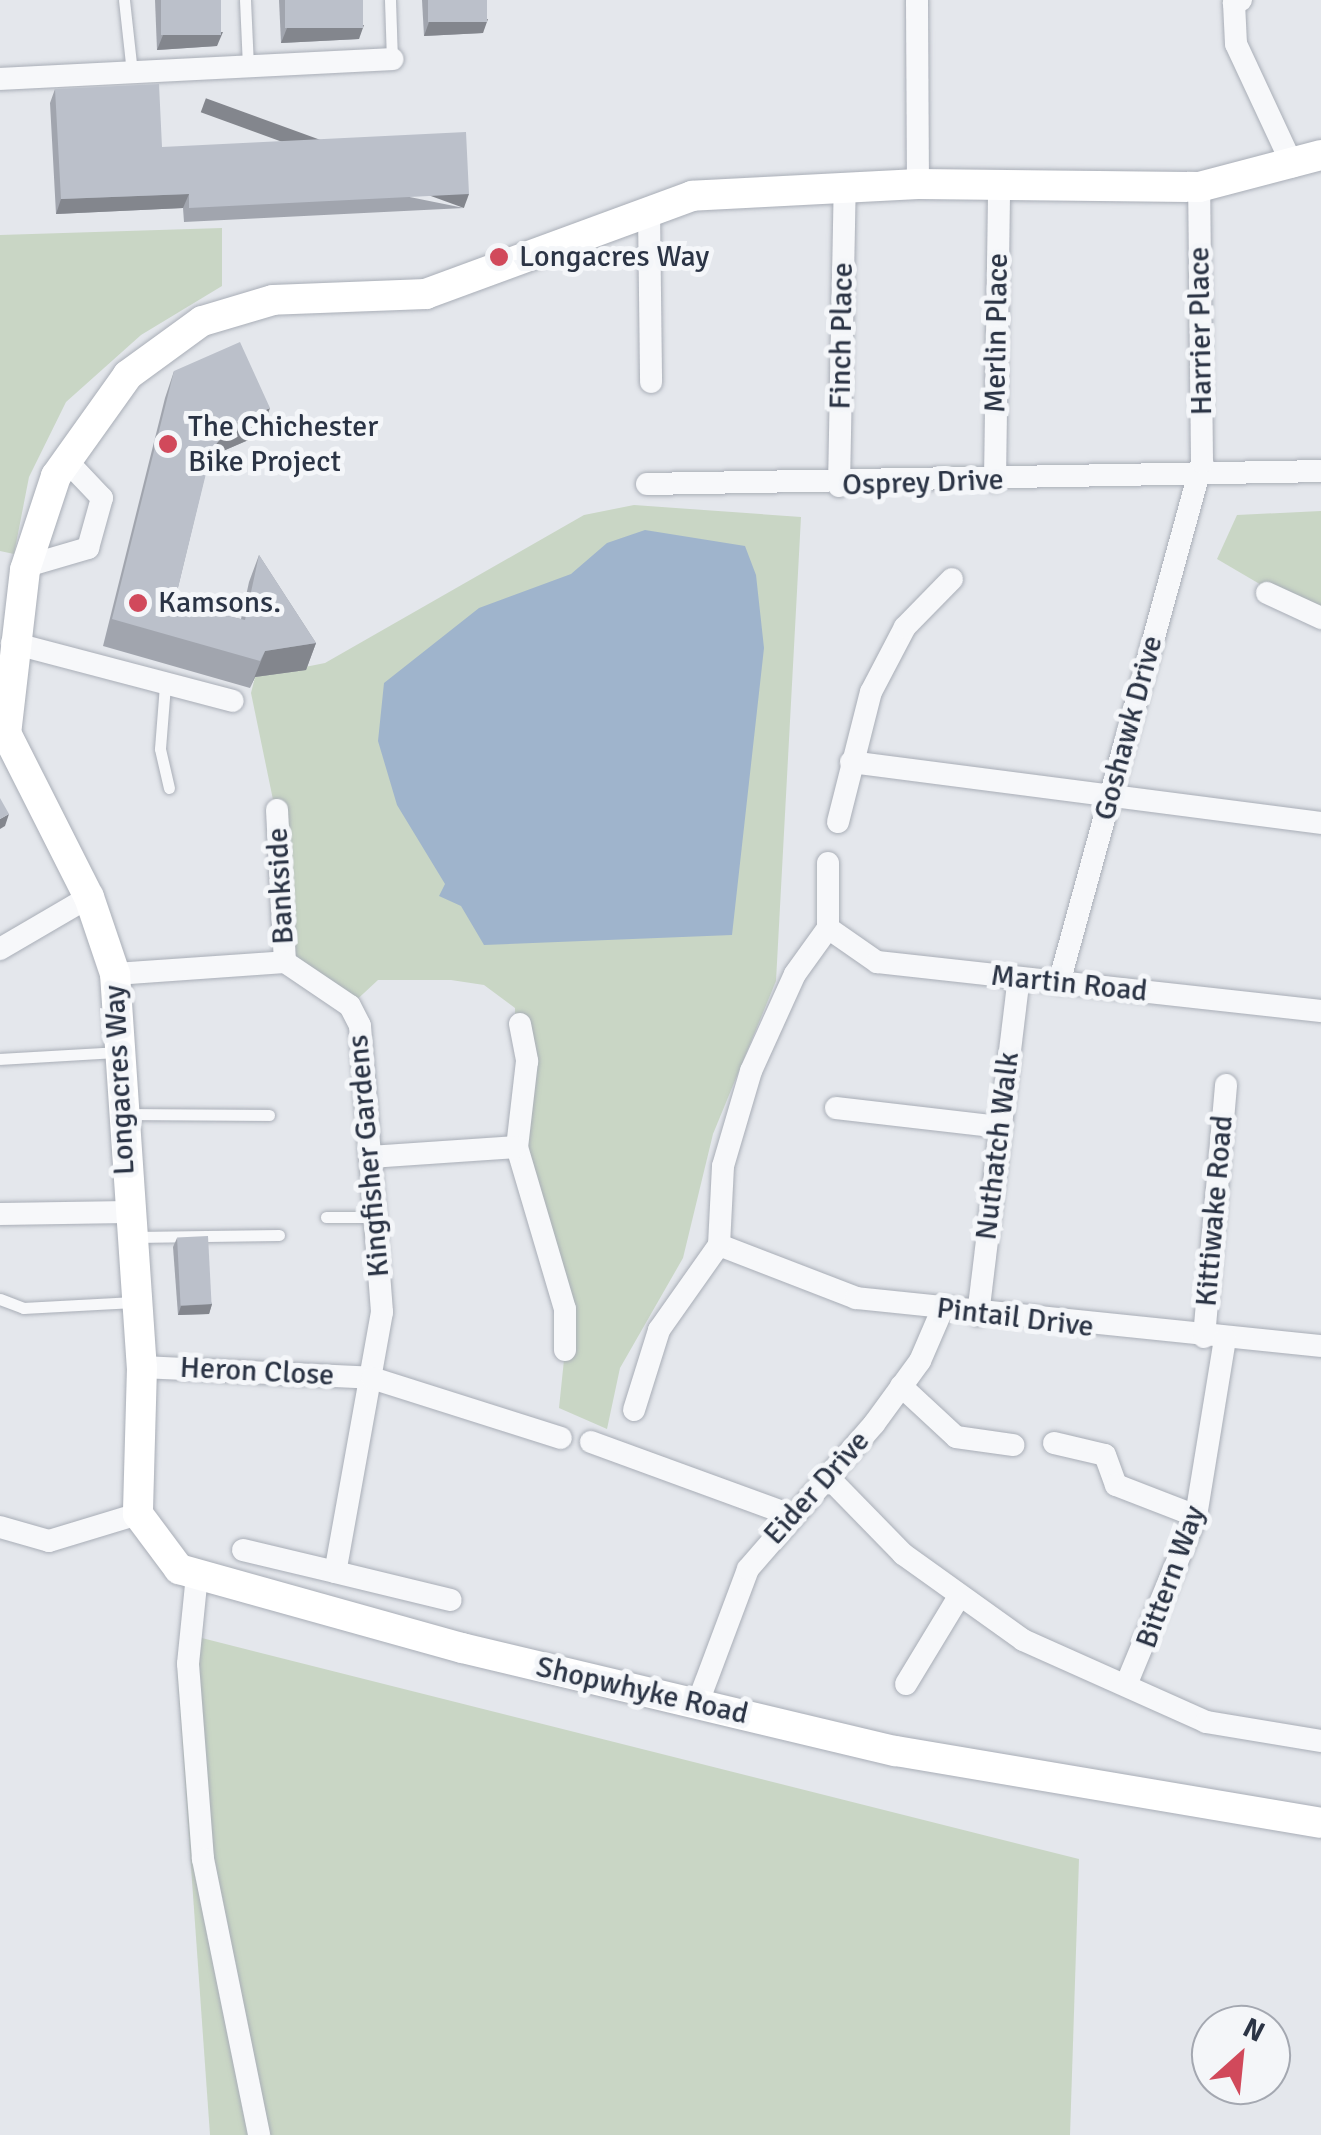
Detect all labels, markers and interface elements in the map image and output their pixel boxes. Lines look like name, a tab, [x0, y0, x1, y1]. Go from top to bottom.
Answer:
place label: Longacres Way	[519, 239, 709, 275]
marker: Longacres Way	[488, 246, 510, 268]
street label: Harrier Place	[1182, 246, 1220, 416]
street label: Merlin Place	[978, 253, 1016, 413]
street label: Finch Place	[823, 262, 861, 410]
place label: The Chichester Bike Project	[188, 409, 378, 480]
marker: The Chichester Bike Project	[157, 433, 179, 455]
street label: Osprey Drive	[842, 462, 1004, 504]
place label: Kamsons.	[158, 585, 281, 621]
marker: Kamsons.	[127, 592, 149, 614]
street label: Goshawk Drive	[1087, 632, 1171, 824]
street label: Bankside	[260, 827, 302, 945]
street label: Martin Road	[989, 958, 1149, 1010]
street label: Longacres Way	[97, 984, 143, 1176]
street label: Kingfisher Gardens	[340, 1033, 398, 1279]
street label: Nuthatch Walk	[969, 1050, 1027, 1242]
street label: Kittiwake Road	[1189, 1114, 1241, 1308]
street label: Pintail Drive	[934, 1291, 1096, 1345]
street label: Heron Close	[179, 1350, 335, 1394]
street label: Eider Drive	[757, 1424, 877, 1552]
street label: Bittern Way	[1129, 1501, 1213, 1653]
street label: Shopwhyke Road	[533, 1649, 751, 1733]
north arrow	[1191, 2005, 1291, 2105]
text: N	[1237, 2010, 1270, 2050]

